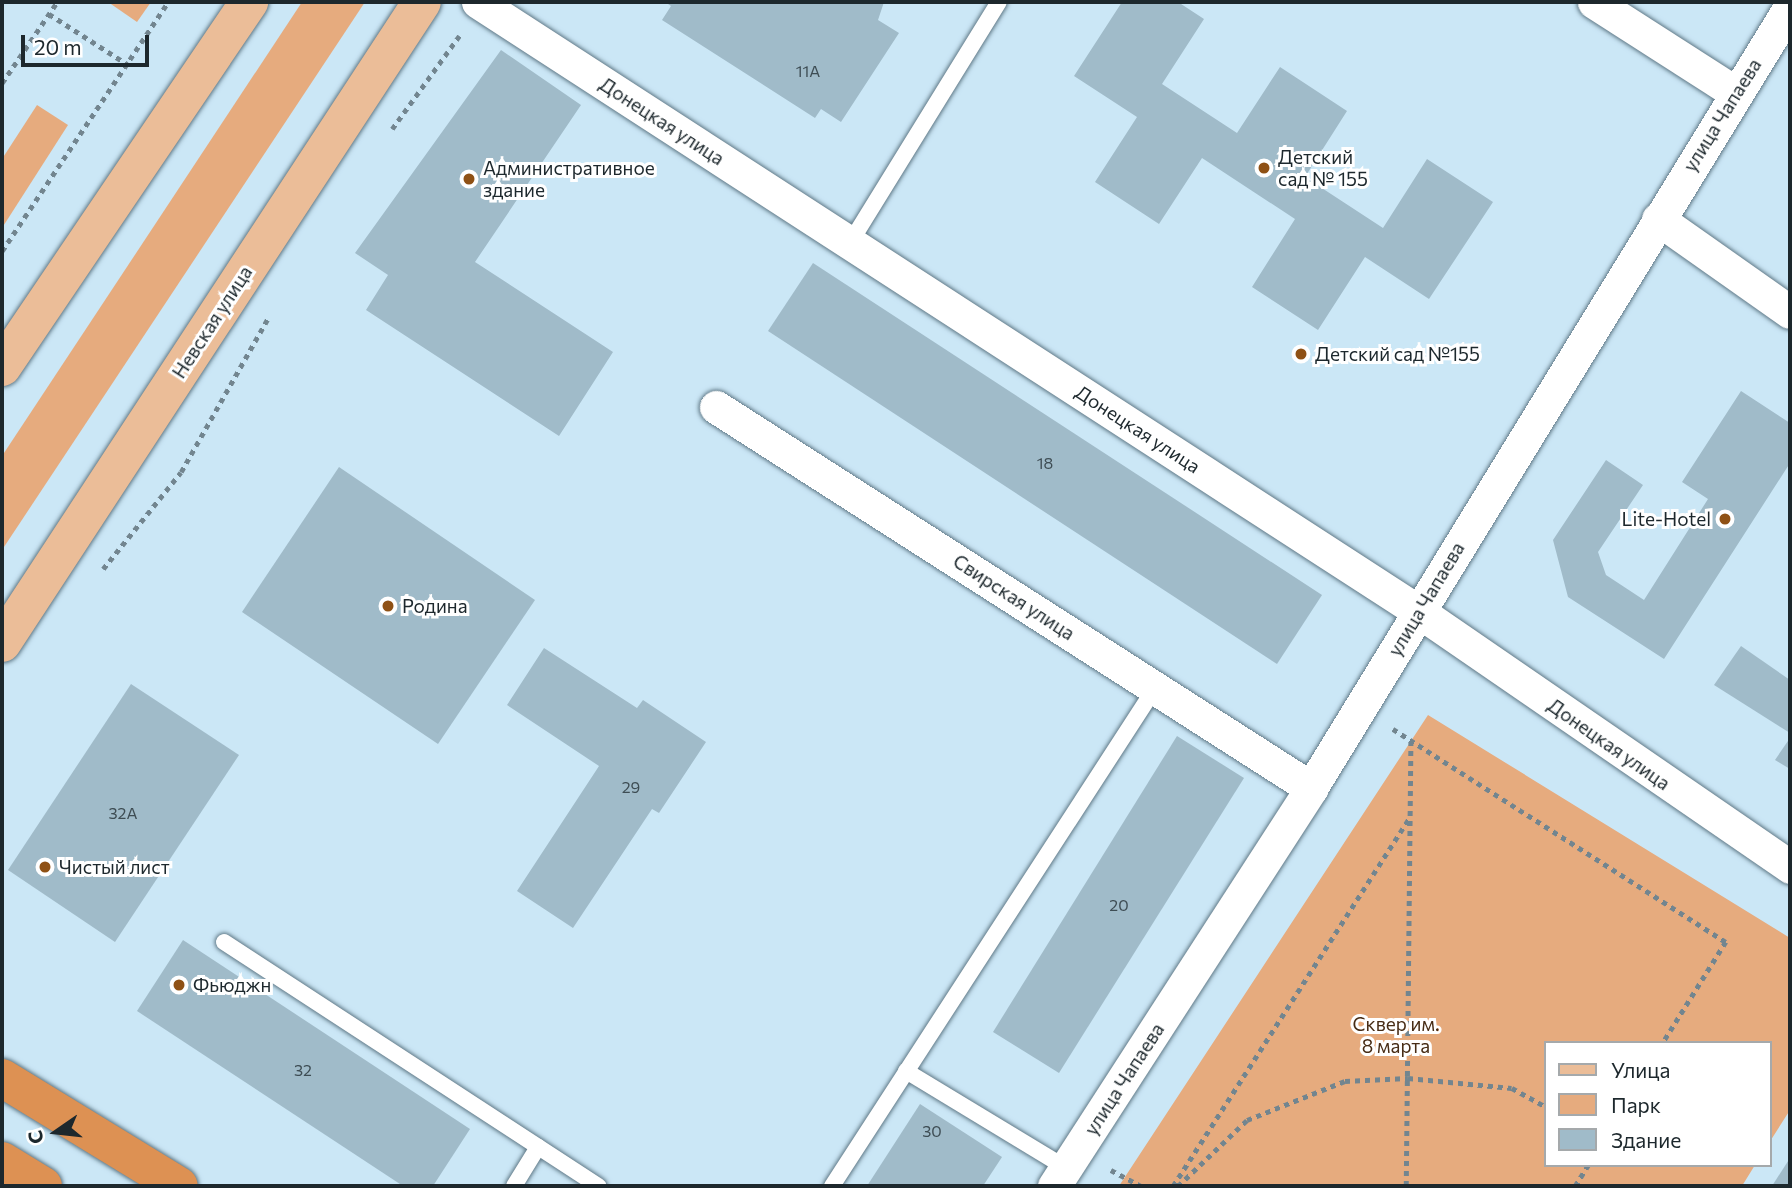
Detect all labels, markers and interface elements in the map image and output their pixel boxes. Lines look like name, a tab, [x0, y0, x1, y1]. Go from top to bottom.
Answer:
scale bar	[24, 21, 152, 65]
text: 20 m	[34, 34, 82, 59]
street label: улица Чапаева	[1678, 54, 1766, 176]
house number: 11А	[796, 61, 820, 81]
street label: Донецкая улица	[596, 72, 728, 170]
place label: Детский сад № 155	[1278, 146, 1368, 190]
place label: Административное здание	[483, 157, 655, 201]
marker: Детский сад № 155	[1256, 160, 1272, 176]
marker: Административное здание	[461, 171, 477, 187]
street label: Невская улица	[167, 262, 257, 382]
place label: Детский сад №155	[1315, 343, 1480, 365]
marker: Детский сад №155	[1293, 346, 1309, 362]
street label: Донецкая улица	[1072, 380, 1204, 478]
house number: 18	[1037, 453, 1053, 473]
place label: Lite-Hotel	[1622, 508, 1711, 530]
marker: Lite-Hotel	[1717, 511, 1733, 527]
street label: улица Чапаева	[1383, 538, 1469, 660]
street label: Свирская улица	[949, 549, 1079, 645]
place label: Родина	[402, 595, 467, 617]
marker: Родина	[380, 598, 396, 614]
street label: Донецкая улица	[1544, 693, 1674, 795]
house number: 29	[622, 777, 640, 797]
house number: 32А	[109, 803, 137, 823]
place label: Чистый лист	[59, 856, 170, 878]
marker: Чистый лист	[37, 859, 53, 875]
house number: 20	[1109, 895, 1129, 915]
place label: Фьюджн	[193, 974, 271, 996]
marker: Фьюджн	[171, 977, 187, 993]
park label: Сквер им. 8 марта	[1353, 1013, 1439, 1057]
street label: улица Чапаева	[1079, 1019, 1169, 1139]
legend	[1544, 1041, 1771, 1167]
text: Улица	[1611, 1057, 1670, 1082]
house number: 32	[294, 1060, 312, 1080]
text: Парк	[1611, 1092, 1661, 1117]
north arrow	[21, 1097, 91, 1167]
house number: 30	[922, 1121, 942, 1141]
text: Здание	[1611, 1127, 1681, 1152]
text: С	[22, 1128, 48, 1146]

